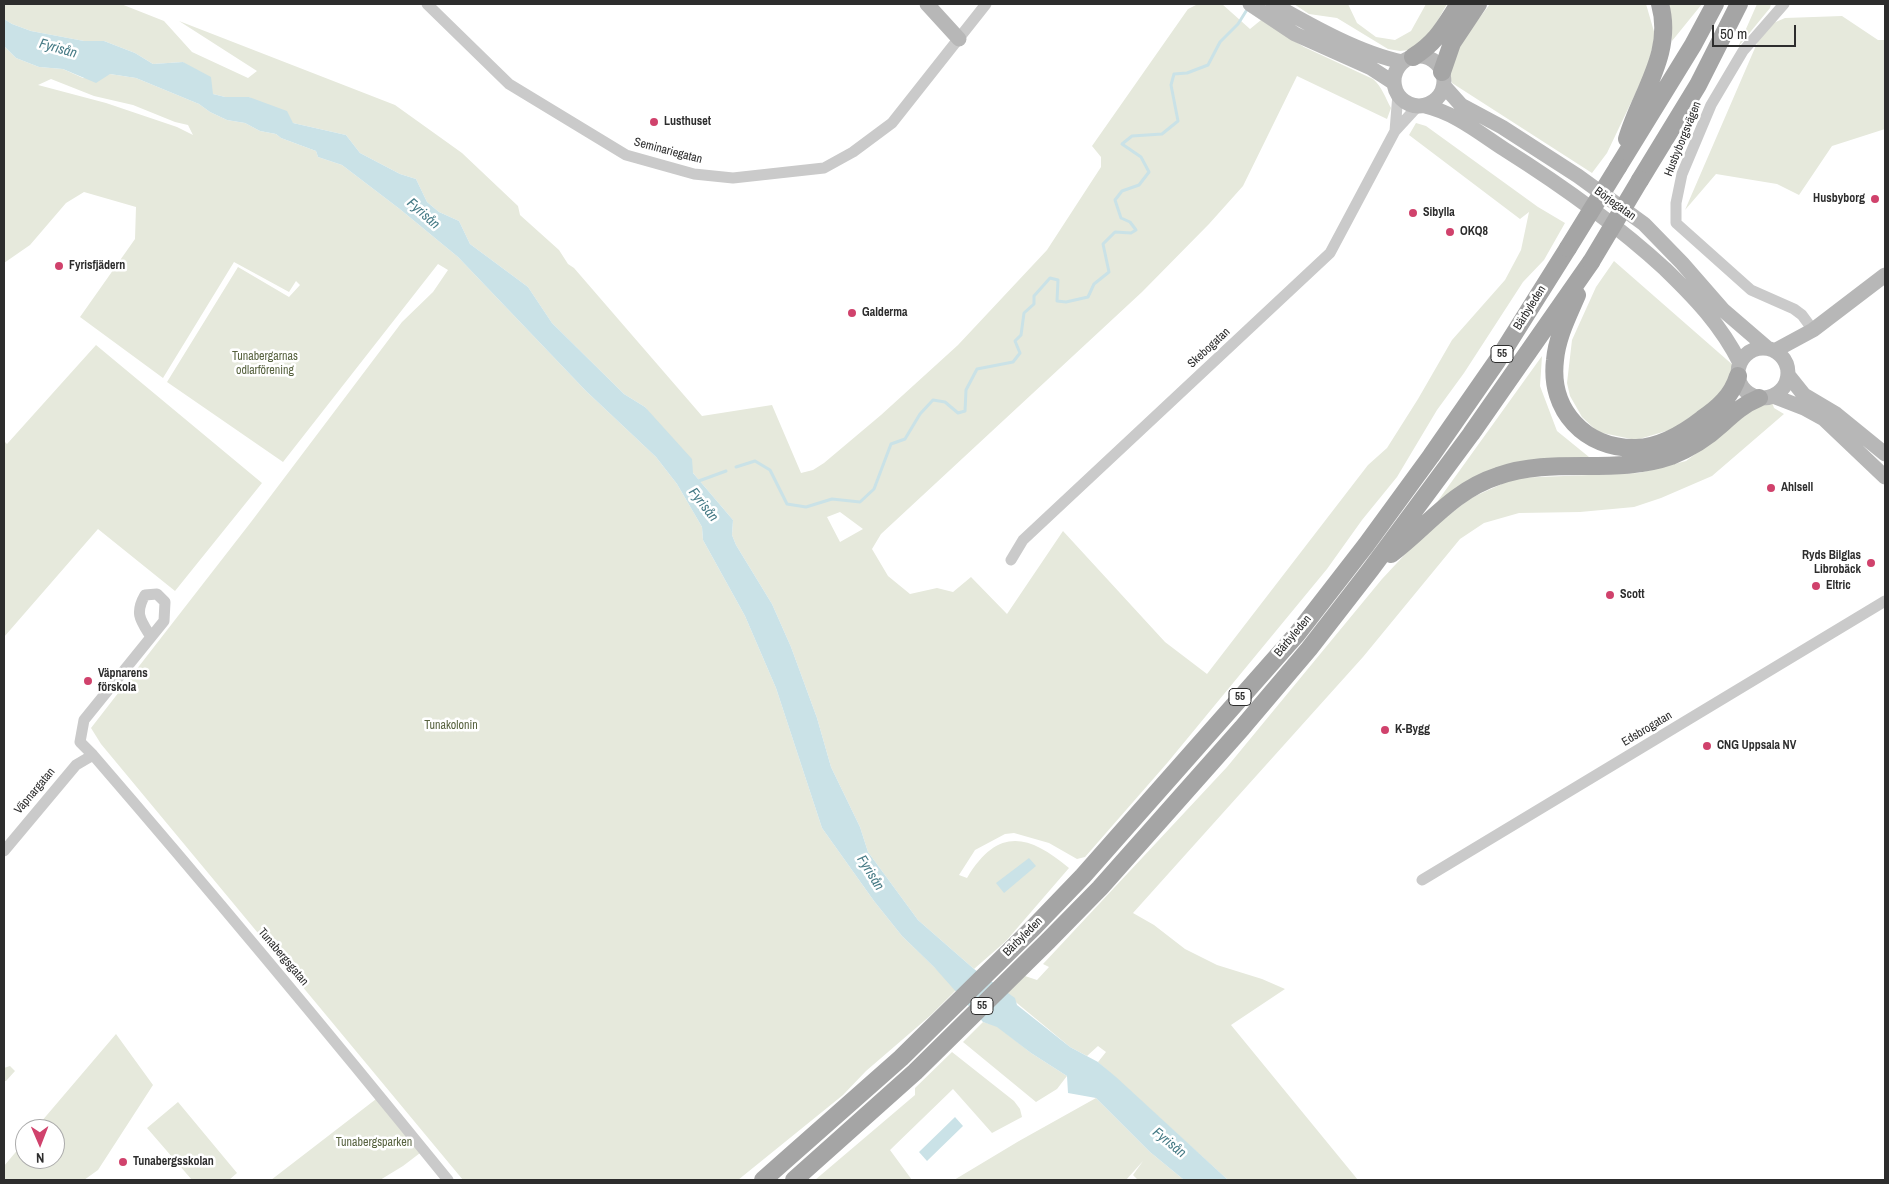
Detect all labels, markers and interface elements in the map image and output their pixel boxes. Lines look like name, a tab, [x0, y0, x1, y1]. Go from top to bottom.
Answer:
scale bar	[1714, 15, 1798, 47]
text: 50 m	[1720, 23, 1747, 44]
water label: Fyrisån	[37, 36, 79, 62]
street label: Husbyborgsvägen	[1661, 100, 1705, 178]
place label: Lusthuset	[664, 115, 711, 129]
marker: Lusthuset	[648, 116, 660, 128]
street label: Seminariegatan	[632, 135, 704, 167]
street label: Börjegatan	[1592, 184, 1638, 224]
place label: Husbyborg	[1813, 192, 1865, 206]
marker: Husbyborg	[1869, 193, 1881, 205]
water label: Fyrisån	[403, 195, 443, 233]
place label: Sibylla	[1423, 206, 1455, 220]
marker: Sibylla	[1407, 207, 1419, 219]
place label: OKQ8	[1460, 225, 1488, 239]
marker: OKQ8	[1444, 226, 1456, 238]
place label: Fyrisfjädern	[69, 259, 125, 273]
marker: Fyrisfjädern	[53, 260, 65, 272]
street label: Bärbyleden	[1511, 283, 1549, 333]
place label: Galderma	[862, 306, 907, 320]
marker: Galderma	[846, 307, 858, 319]
street label: Skebogatan	[1185, 325, 1233, 371]
road number: 55	[1491, 346, 1513, 362]
park label: Tunabergarnas odlarförening	[232, 350, 298, 378]
place label: Ahlsell	[1781, 481, 1813, 495]
marker: Ahlsell	[1765, 482, 1777, 494]
water label: Fyrisån	[685, 485, 721, 525]
place label: Ryds Bilglas Librobäck	[1802, 549, 1861, 577]
marker: Ryds Bilglas Librobäck	[1865, 557, 1877, 569]
place label: Eltric	[1826, 579, 1851, 593]
marker: Eltric	[1810, 580, 1822, 592]
place label: Scott	[1620, 588, 1645, 602]
marker: Scott	[1604, 589, 1616, 601]
street label: Bärbyleden	[1271, 612, 1315, 660]
place label: Väpnarens förskola	[98, 667, 148, 695]
marker: Väpnarens förskola	[82, 675, 94, 687]
road number: 55	[1229, 689, 1251, 706]
street label: Edsbrogatan	[1619, 708, 1675, 750]
park label: Tunakolonin	[424, 719, 478, 733]
place label: K-Bygg	[1395, 723, 1430, 737]
marker: K-Bygg	[1379, 724, 1391, 736]
place label: CNG Uppsala NV	[1717, 739, 1796, 753]
marker: CNG Uppsala NV	[1701, 740, 1713, 752]
street label: Väpnargatan	[12, 765, 58, 817]
water label: Fyrisån	[853, 852, 887, 894]
street label: Bärbyleden	[1000, 914, 1046, 960]
street label: Tunabergsgatan	[255, 925, 311, 989]
road number: 55	[971, 998, 993, 1014]
north arrow	[15, 1119, 65, 1169]
water label: Fyrisån	[1149, 1124, 1189, 1162]
park label: Tunabergsparken	[336, 1136, 412, 1150]
text: N	[36, 1149, 45, 1167]
place label: Tunabergsskolan	[133, 1155, 214, 1169]
marker: Tunabergsskolan	[117, 1156, 129, 1168]

